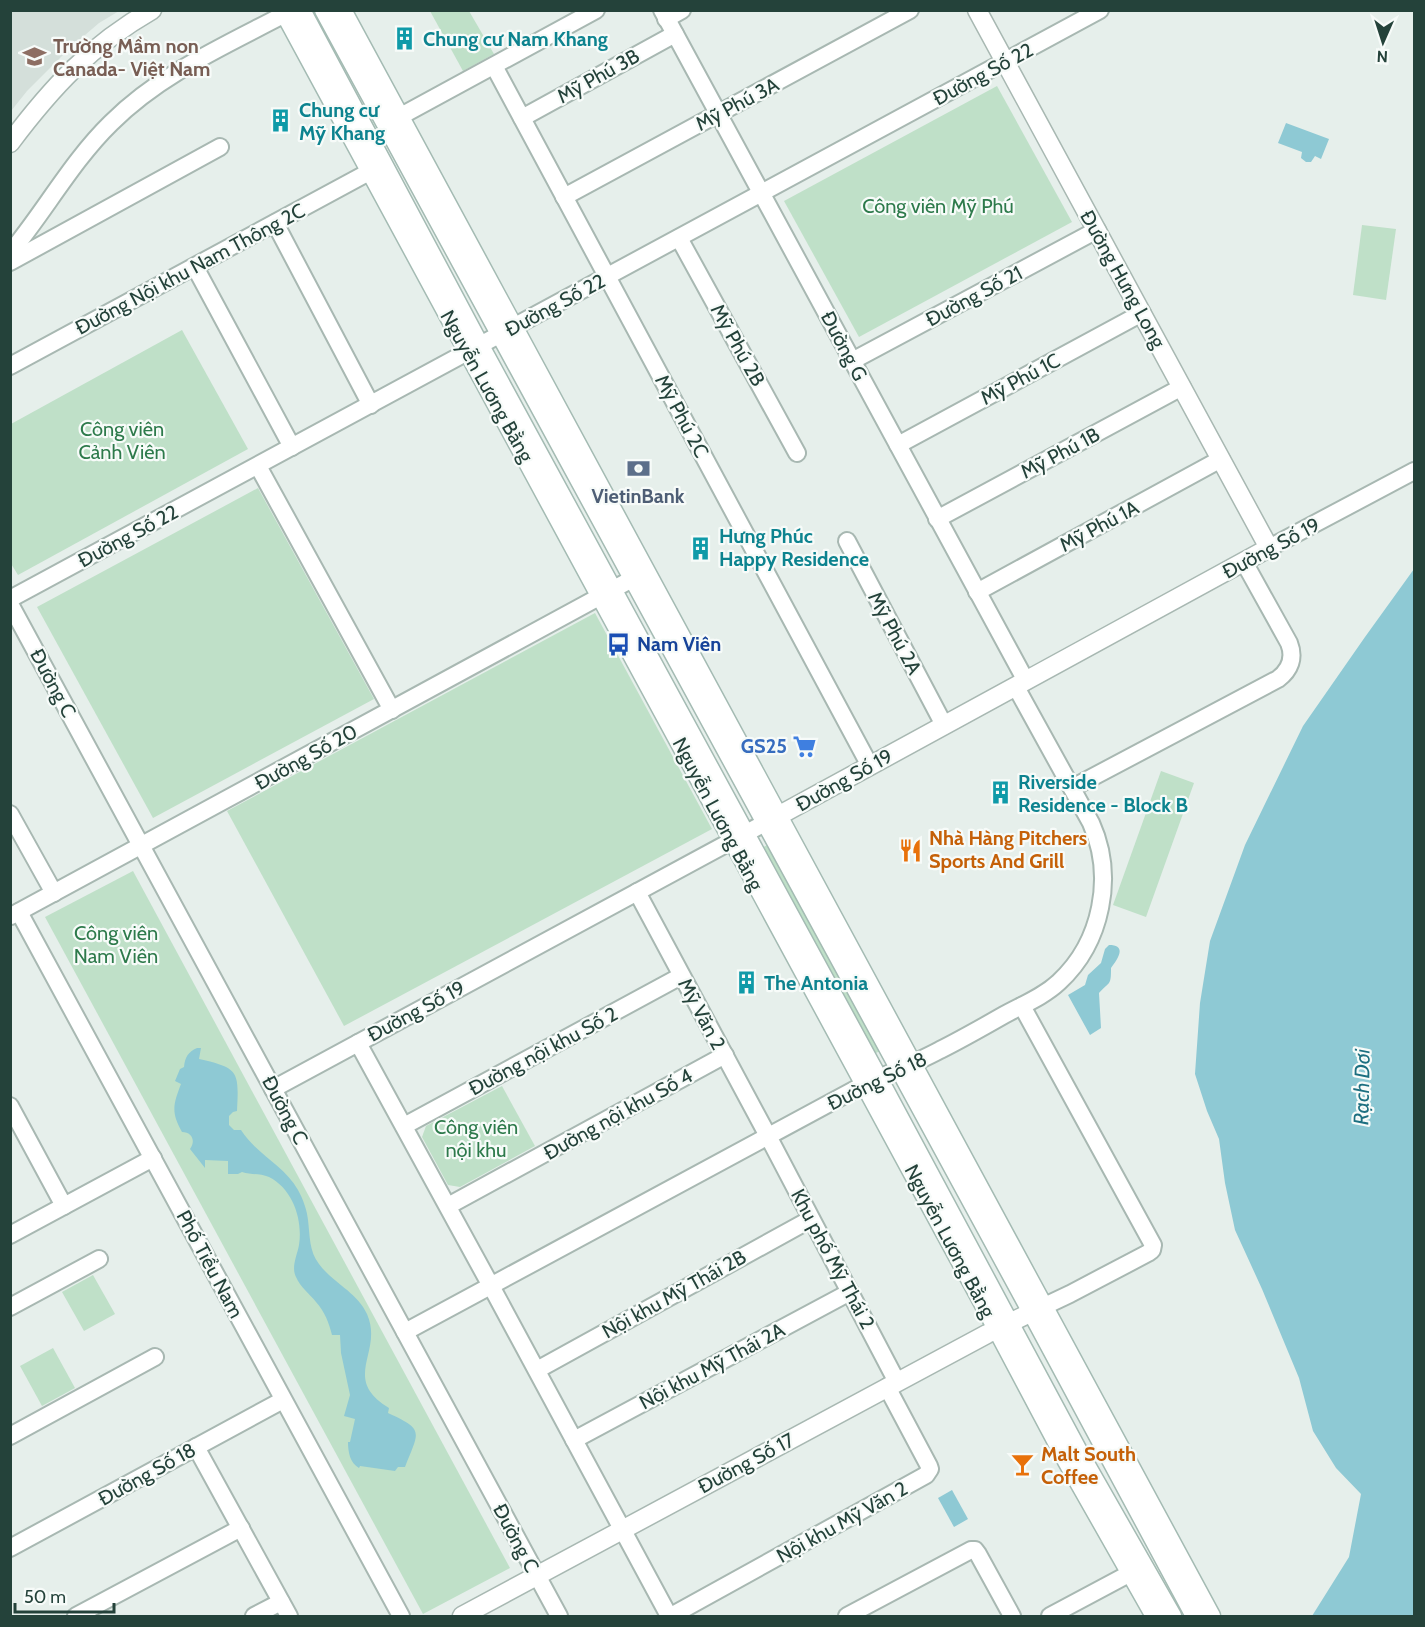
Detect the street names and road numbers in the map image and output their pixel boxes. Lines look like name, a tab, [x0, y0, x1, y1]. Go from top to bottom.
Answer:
street label: Đường Số 22	[929, 38, 1037, 110]
street label: Mỹ Phú 3B	[553, 44, 643, 108]
street label: Mỹ Phú 3A	[691, 72, 783, 136]
street label: Đường Nội khu Nam Thông 2C	[71, 198, 309, 340]
street label: Đường Hưng Long	[1075, 206, 1171, 353]
street label: Đường Số 21	[922, 261, 1026, 331]
street label: Đường Số 22	[501, 269, 609, 341]
street label: Mỹ Phú 2B	[706, 300, 770, 390]
street label: Nguyễn Lương Bằng	[435, 306, 539, 467]
street label: Đường G	[816, 307, 872, 385]
street label: Mỹ Phú 1C	[976, 348, 1064, 410]
street label: Mỹ Phú 2C	[650, 370, 714, 462]
street label: Mỹ Phú 1B	[1016, 422, 1104, 484]
street label: Mỹ Phú 1A	[1055, 495, 1143, 557]
street label: Đường Số 22	[74, 500, 182, 572]
street label: Đường Số 19	[1218, 512, 1324, 584]
street label: Mỹ Phú 2A	[863, 587, 927, 679]
street label: Đường C	[25, 645, 81, 721]
street label: Đường Số 20	[251, 719, 361, 795]
street label: Nguyễn Lương Bằng	[668, 733, 769, 895]
street label: Đường Số 19	[791, 744, 897, 816]
street label: Mỹ Văn 2	[673, 974, 731, 1054]
street label: Đường Số 19	[363, 975, 469, 1047]
street label: Đường nội khu Số 2	[464, 1002, 622, 1100]
street label: Đường Số 18	[823, 1047, 931, 1115]
street label: Đường nội khu Số 4	[540, 1063, 697, 1165]
street label: Đường C	[257, 1072, 313, 1148]
street label: Nguyễn Lương Bằng	[900, 1160, 1001, 1322]
street label: Khu phố Mỹ Thái 2	[786, 1185, 880, 1333]
street label: Phố Tiểu Nam	[172, 1206, 248, 1322]
street label: Nội khu Mỹ Thái 2B	[598, 1244, 750, 1343]
street label: Nội khu Mỹ Thái 2A	[635, 1317, 789, 1414]
street label: Đường Số 17	[694, 1428, 798, 1498]
street label: Đường Số 18	[94, 1437, 200, 1511]
street label: Nội khu Mỹ Văn 2	[772, 1476, 912, 1568]
street label: Đường C	[488, 1500, 544, 1576]

